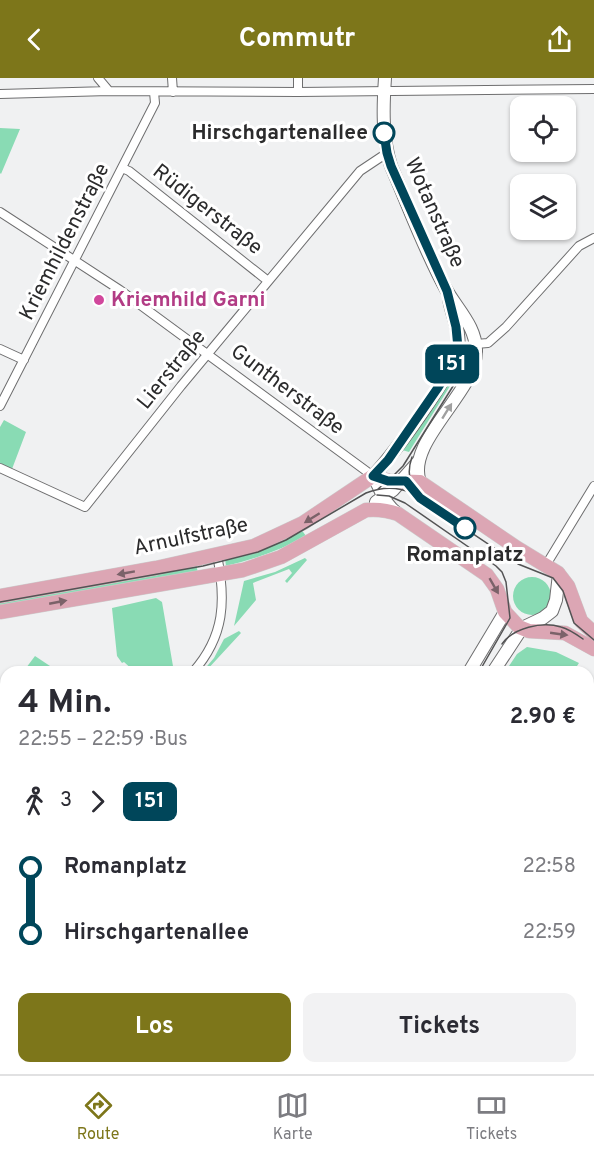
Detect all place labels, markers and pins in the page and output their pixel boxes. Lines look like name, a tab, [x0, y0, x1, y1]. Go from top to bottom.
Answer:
place label: Hirschgartenallee	[191, 120, 368, 147]
marker: Hirschgartenallee	[373, 122, 395, 144]
place label: Kriemhild Garni	[111, 287, 265, 314]
marker: Kriemhild Garni	[92, 293, 106, 307]
marker: Romanplatz	[454, 517, 476, 539]
place label: Romanplatz	[406, 542, 524, 569]

